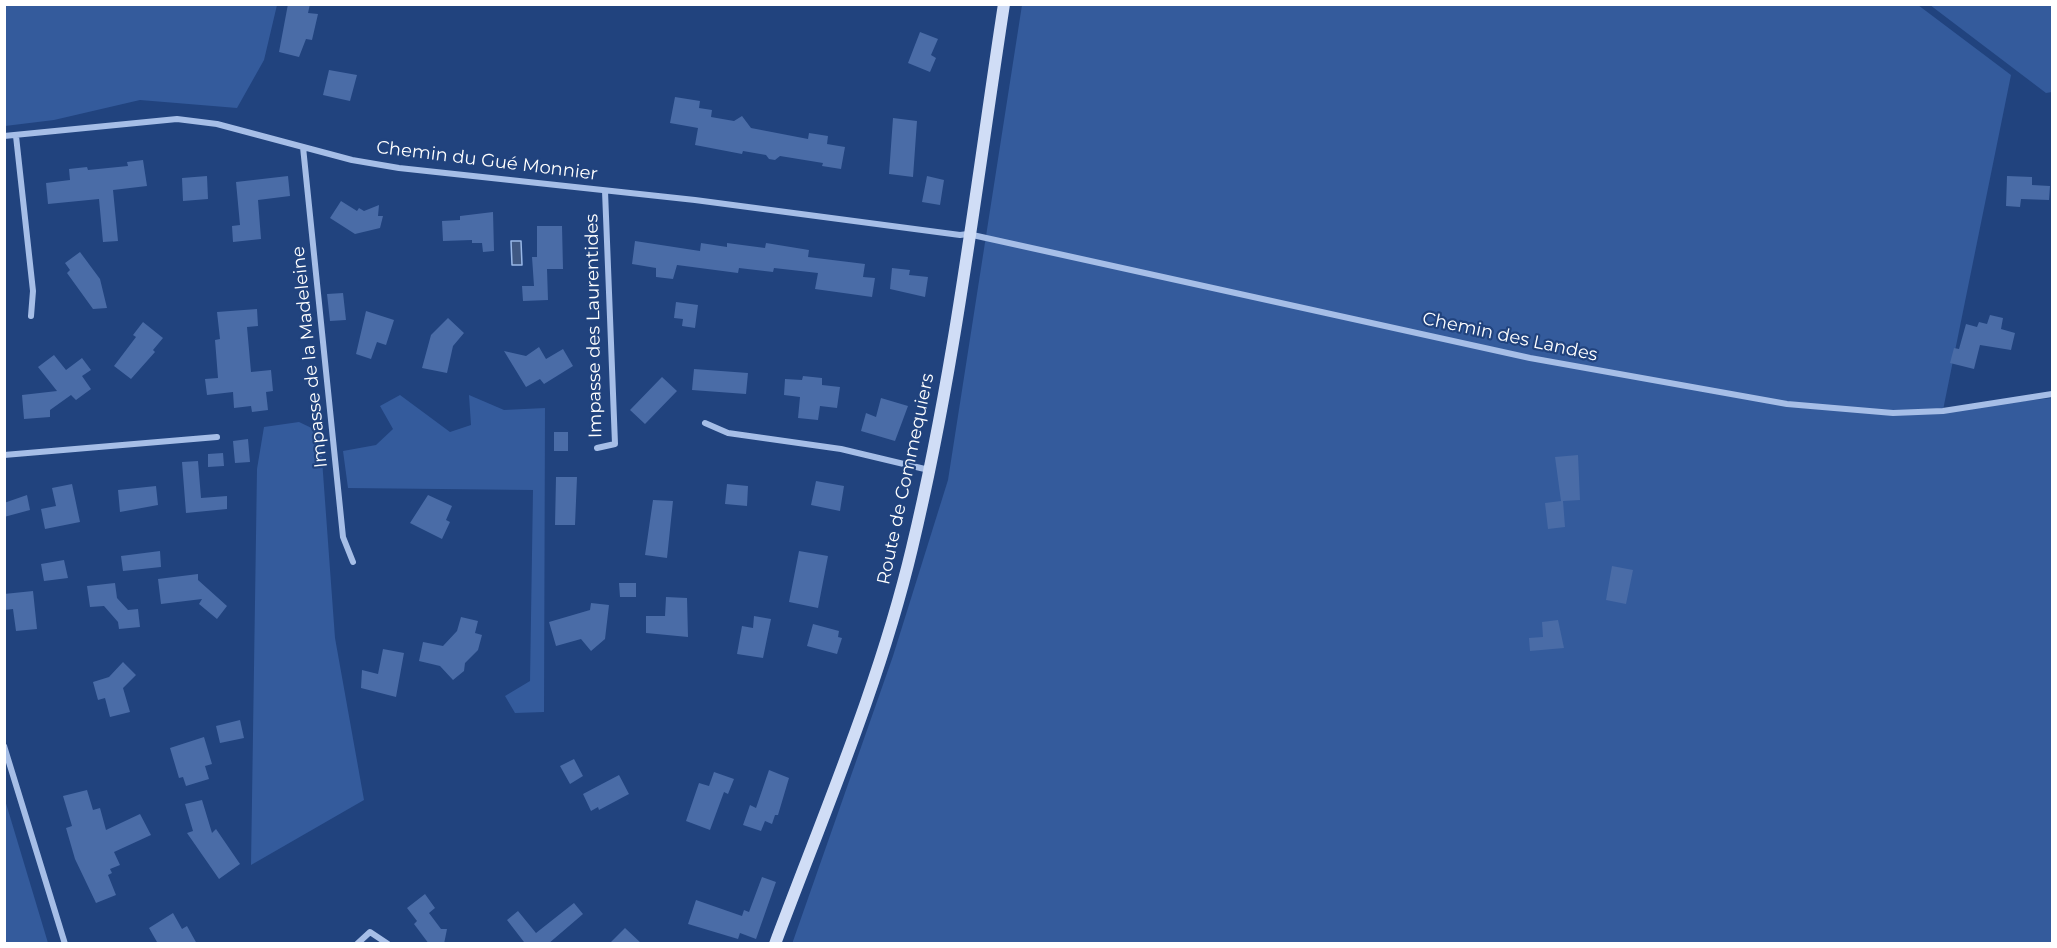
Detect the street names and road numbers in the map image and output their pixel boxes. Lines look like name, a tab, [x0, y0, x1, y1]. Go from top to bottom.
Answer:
street label: Chemin du Gué Monnier	[375, 137, 599, 185]
street label: Impasse des Laurentides	[581, 214, 607, 438]
street label: Impasse de la Madeleine	[288, 245, 332, 469]
street label: Chemin des Landes	[1420, 308, 1600, 366]
street label: Route de Commequiers	[873, 371, 939, 587]

